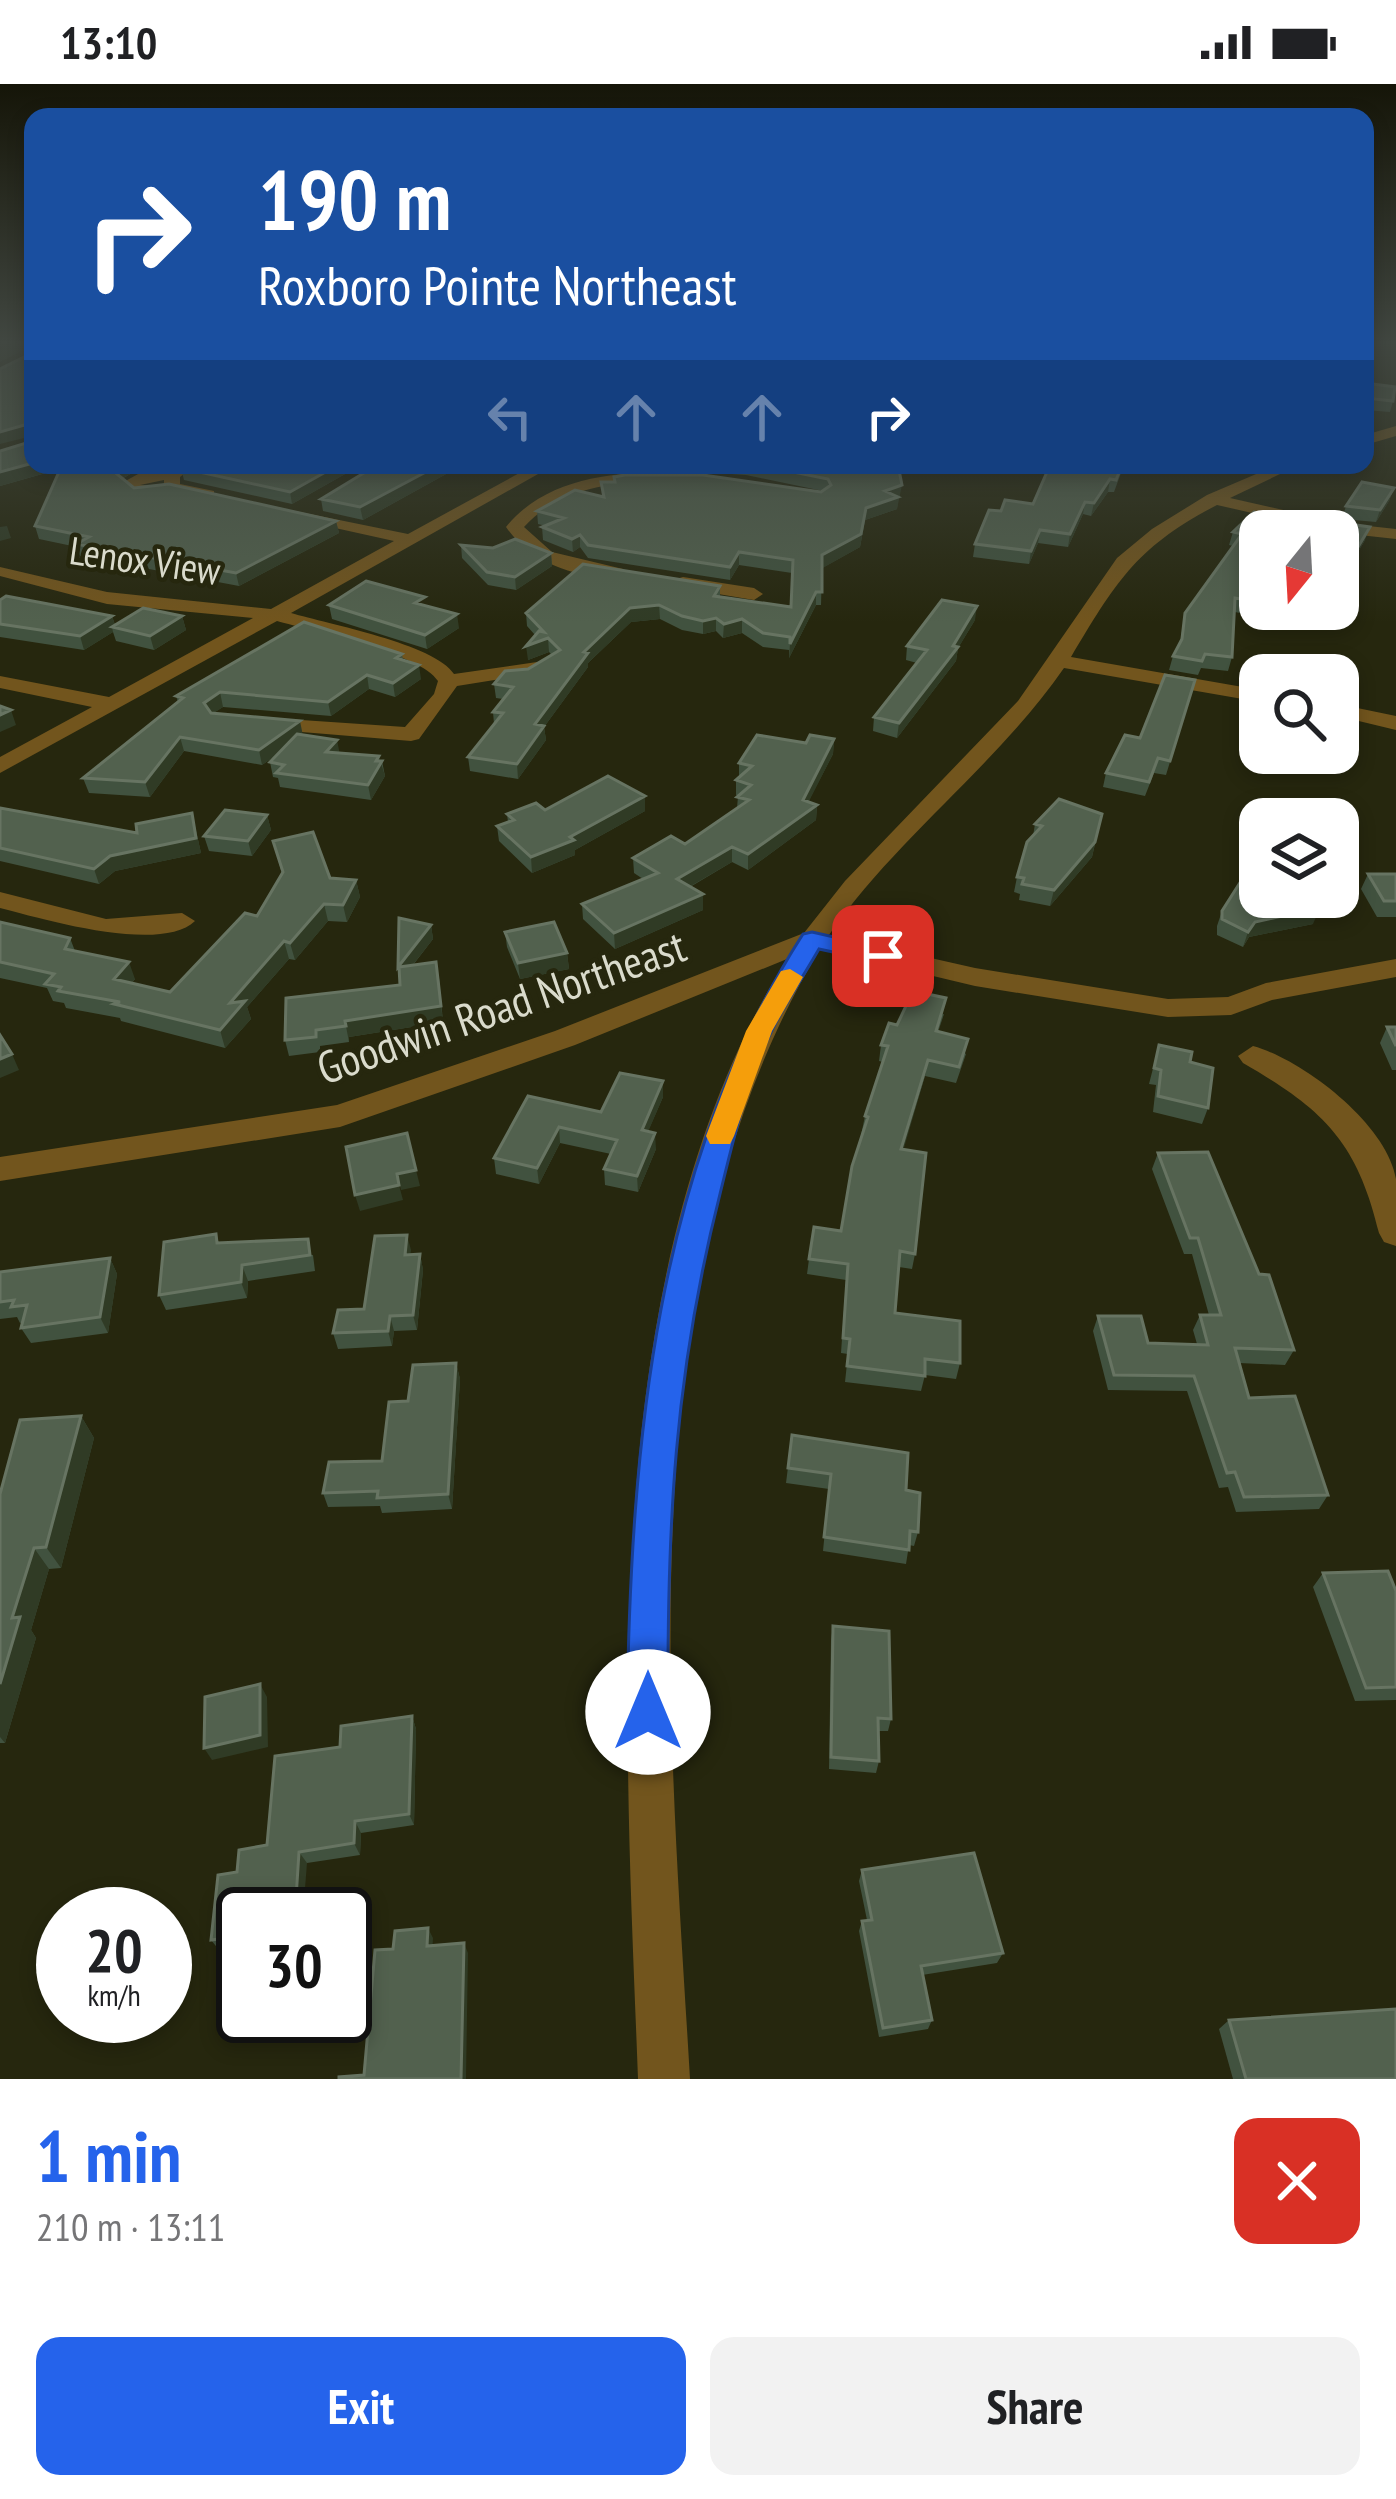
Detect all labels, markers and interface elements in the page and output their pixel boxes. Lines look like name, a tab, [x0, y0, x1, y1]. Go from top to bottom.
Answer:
text: 13:10	[60, 13, 157, 71]
text: 190 m	[258, 144, 451, 253]
icon: right	[60, 156, 216, 312]
text: Roxboro Pointe Northeast	[258, 250, 737, 320]
icon: left	[477, 384, 543, 450]
icon: ahead	[603, 384, 669, 450]
icon: ahead	[729, 384, 795, 450]
icon: right	[855, 384, 921, 450]
north arrow	[1239, 510, 1359, 630]
map controls	[1239, 510, 1359, 918]
street label: Lenox View	[66, 524, 224, 596]
button: search	[1239, 654, 1359, 774]
button: layers	[1239, 798, 1359, 918]
pin	[832, 905, 934, 1007]
street label: Goodwin Road Northeast	[309, 916, 693, 1096]
icon: arrive	[850, 923, 916, 989]
position arrow	[585, 1649, 711, 1775]
speed limit sign: 30	[216, 1887, 372, 2043]
text: 20	[85, 1911, 143, 1989]
text: km/h	[87, 1975, 141, 2014]
text: 1 min	[36, 2109, 181, 2202]
button: close	[1234, 2118, 1360, 2244]
text: 210 m · 13:11	[36, 2201, 225, 2252]
button: Exit	[36, 2337, 686, 2475]
button: Share	[710, 2337, 1360, 2475]

